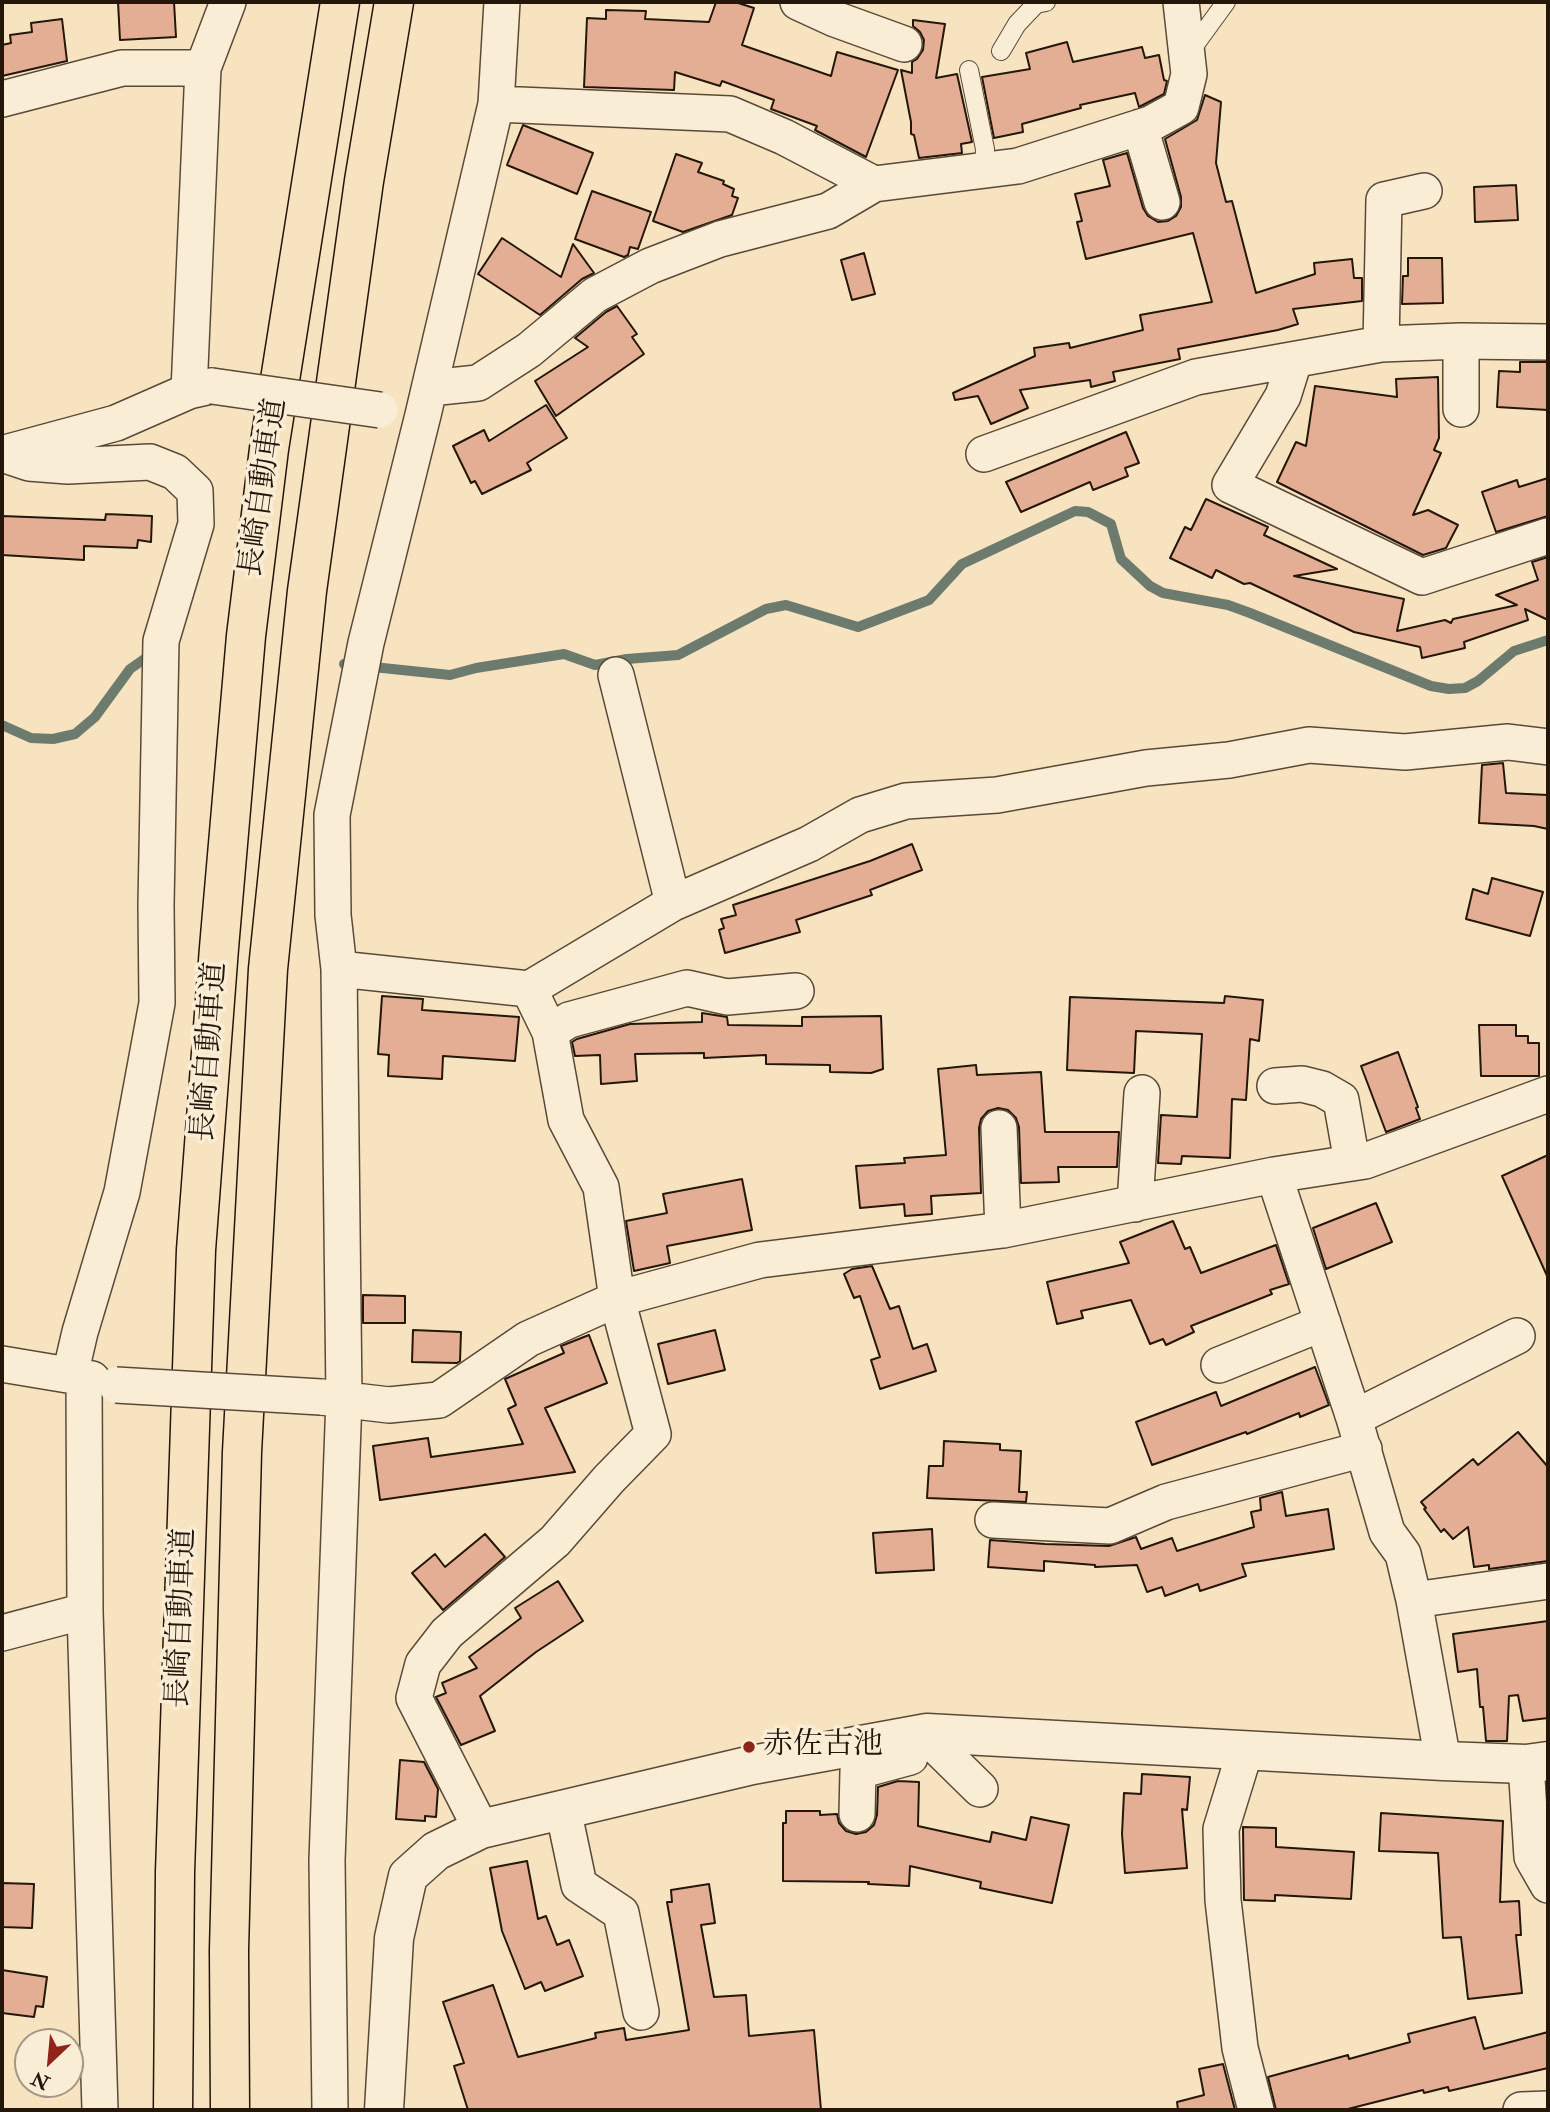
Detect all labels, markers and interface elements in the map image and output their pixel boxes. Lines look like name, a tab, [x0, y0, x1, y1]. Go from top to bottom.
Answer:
street label: 長崎自動車道	[235, 396, 295, 580]
street label: 長崎自動車道	[187, 961, 235, 1143]
street label: 長崎自動車道	[162, 1527, 204, 1709]
place label: 赤佐古池	[763, 1729, 883, 1765]
marker: 赤佐古池	[741, 1739, 757, 1755]
north arrow	[14, 2028, 84, 2098]
text: N	[28, 2066, 54, 2095]

